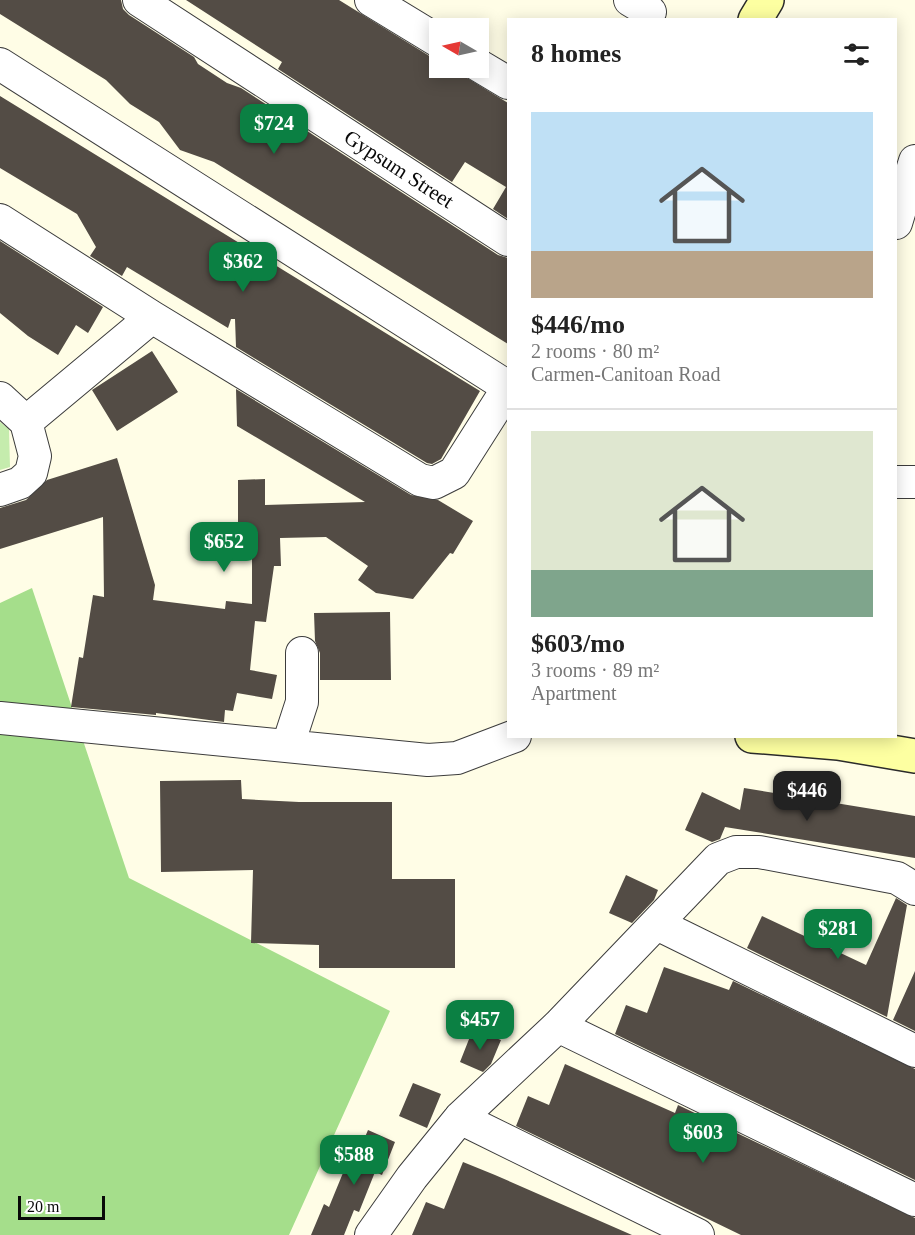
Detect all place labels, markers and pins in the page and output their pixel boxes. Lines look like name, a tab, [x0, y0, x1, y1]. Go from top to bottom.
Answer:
pin: $724	[238, 104, 310, 155]
pin: $362	[207, 242, 279, 293]
pin: $652	[188, 522, 260, 573]
pin: $446	[771, 771, 843, 822]
pin: $281	[802, 909, 874, 960]
pin: $457	[444, 1000, 516, 1051]
pin: $603	[667, 1113, 739, 1164]
pin: $588	[318, 1135, 390, 1186]

